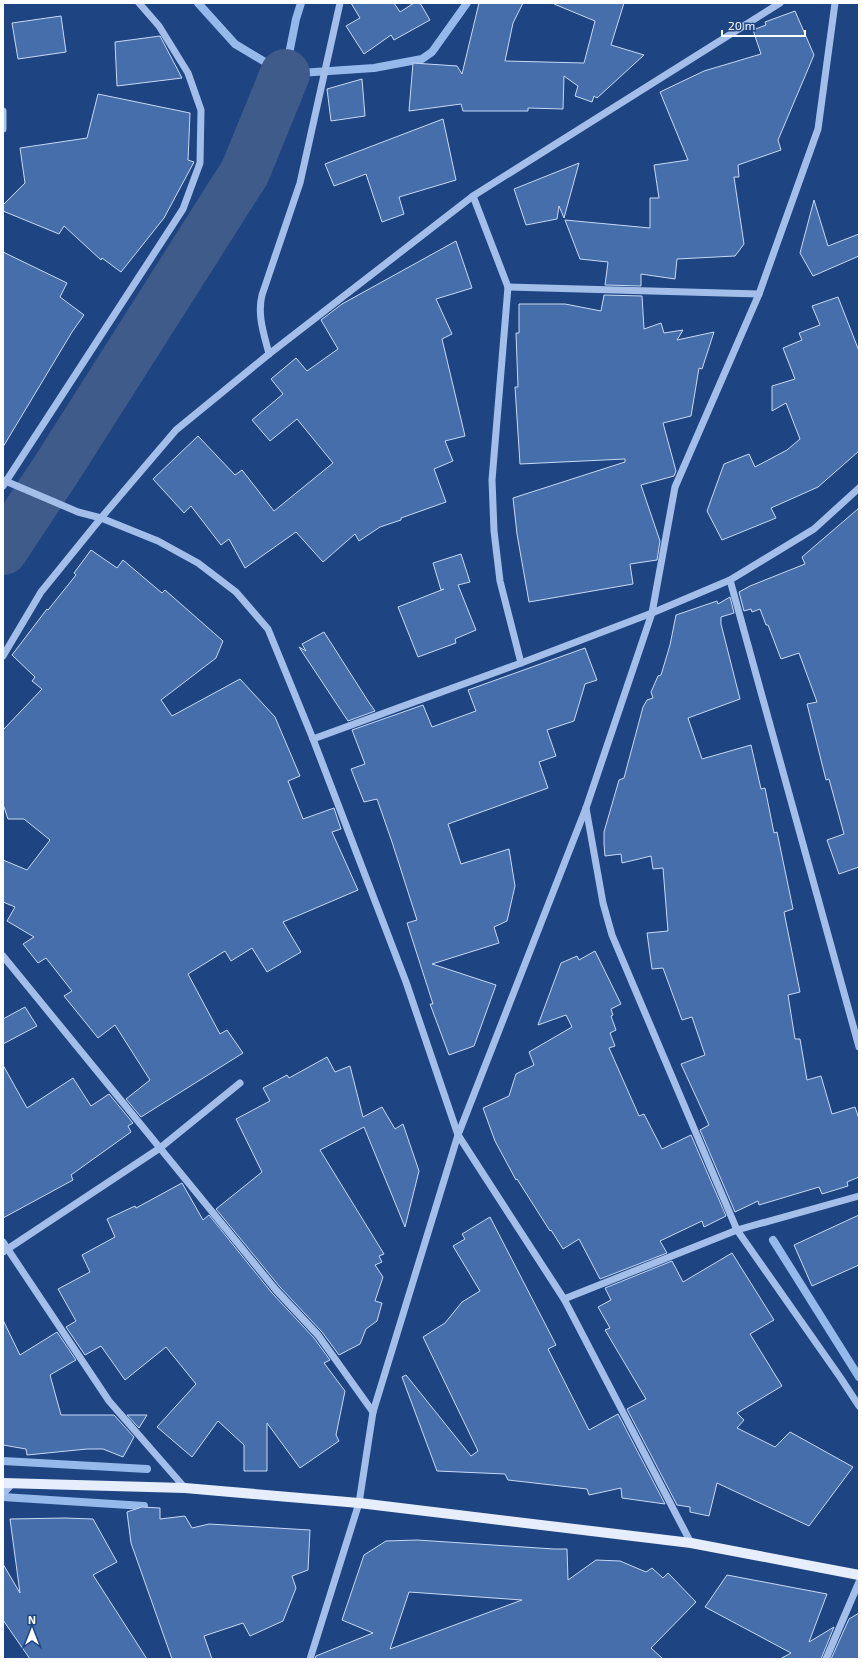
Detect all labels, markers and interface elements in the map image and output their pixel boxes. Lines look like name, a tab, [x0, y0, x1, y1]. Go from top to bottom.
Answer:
scale bar	[722, 12, 805, 38]
text: 20 m	[728, 18, 755, 32]
north arrow	[12, 1610, 52, 1650]
text: N	[28, 1613, 36, 1626]

